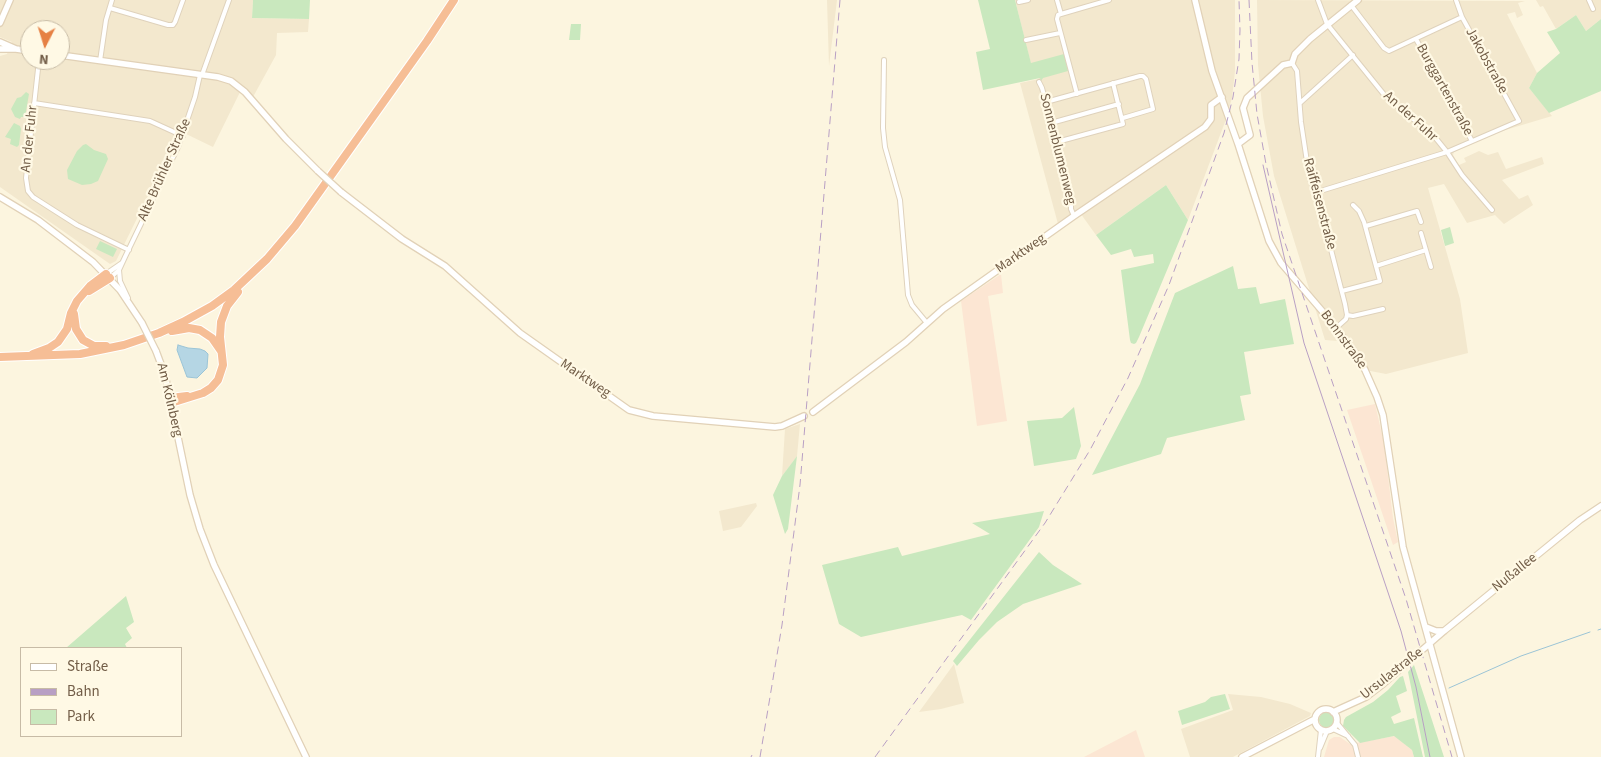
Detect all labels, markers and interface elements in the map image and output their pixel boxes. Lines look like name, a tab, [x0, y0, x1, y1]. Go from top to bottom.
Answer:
north arrow	[20, 20, 70, 70]
street label: Jakobstraße	[1461, 25, 1511, 97]
street label: Burggartenstraße	[1412, 41, 1476, 139]
text: N	[38, 49, 49, 69]
street label: An der Fuhr	[1379, 88, 1441, 146]
street label: Sonnenblumenweg	[1035, 92, 1079, 206]
street label: An der Fuhr	[18, 105, 42, 173]
street label: Alte Brühler Straße	[135, 116, 195, 224]
street label: Raiffeisenstraße	[1299, 156, 1339, 252]
street label: Marktweg	[993, 231, 1049, 277]
street label: Bonnstraße	[1316, 308, 1370, 372]
street label: Marktweg	[557, 356, 613, 402]
street label: Am Kölnberg	[152, 361, 186, 439]
street label: Nußallee	[1489, 550, 1541, 596]
street label: Ursulastraße	[1357, 644, 1427, 704]
legend	[20, 647, 182, 737]
text: Straße	[67, 656, 108, 677]
text: Bahn	[67, 681, 100, 702]
text: Park	[67, 706, 95, 727]

